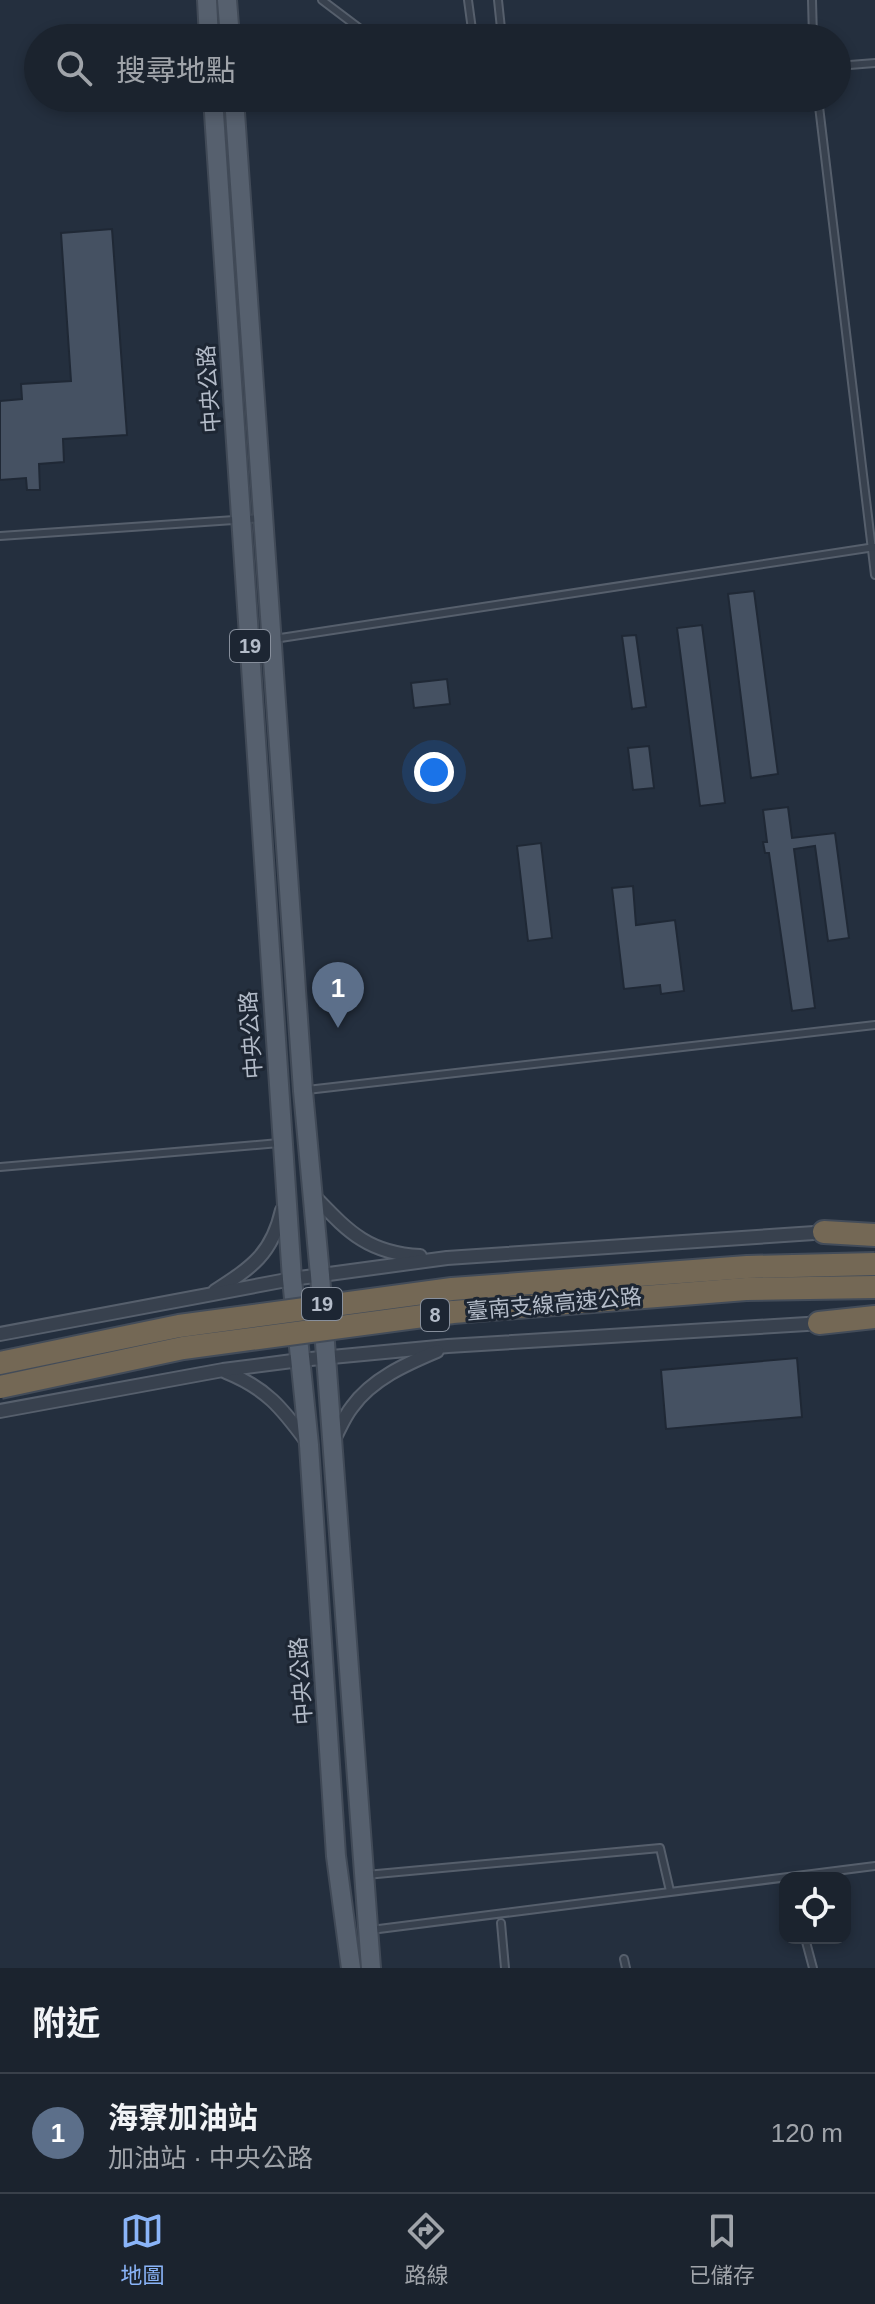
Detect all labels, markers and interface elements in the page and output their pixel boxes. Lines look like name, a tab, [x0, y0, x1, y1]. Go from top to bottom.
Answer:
search box	[24, 24, 851, 112]
icon: search	[52, 46, 96, 90]
text: 搜尋地點	[116, 54, 236, 87]
street label: 中央公路	[193, 344, 225, 434]
road number: 19	[230, 630, 270, 662]
your location	[414, 752, 454, 792]
pin: 1	[312, 962, 364, 1028]
street label: 中央公路	[235, 990, 267, 1080]
street label: 臺南支線高速公路	[465, 1284, 643, 1324]
road number: 19	[302, 1288, 342, 1320]
road number: 8	[421, 1299, 449, 1331]
street label: 中央公路	[285, 1636, 317, 1726]
map controls	[779, 1872, 851, 1944]
button: locate	[779, 1872, 851, 1944]
text: 附近	[32, 2004, 100, 2042]
text: 海寮加油站	[108, 2101, 258, 2134]
text: 1	[51, 2118, 65, 2148]
text: 120 m	[771, 2118, 843, 2148]
text: 加油站 · 中央公路	[108, 2143, 313, 2173]
tab: 地圖	[120, 2209, 164, 2289]
tab: 路線	[404, 2209, 449, 2289]
tab: 已儲存	[689, 2209, 755, 2289]

